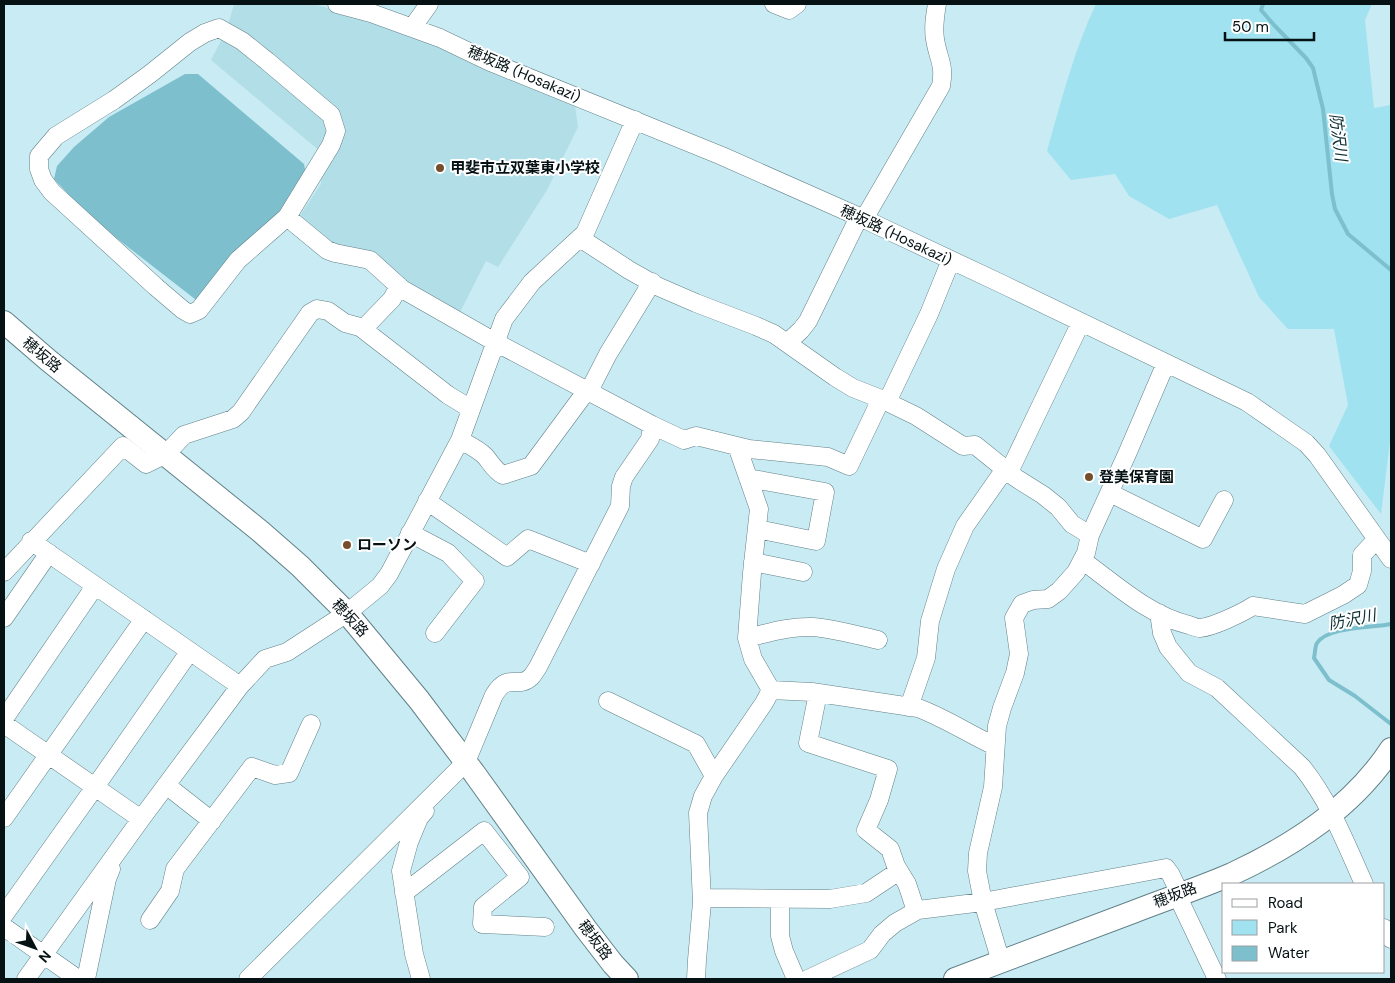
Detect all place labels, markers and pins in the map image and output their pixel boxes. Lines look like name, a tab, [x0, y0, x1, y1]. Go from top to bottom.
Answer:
place label: 甲斐市立双葉東小学校	[450, 158, 600, 178]
marker: 甲斐市立双葉東小学校	[434, 162, 446, 174]
place label: 登美保育園	[1099, 467, 1174, 487]
marker: 登美保育園	[1083, 471, 1095, 483]
place label: ローソン	[357, 535, 417, 555]
marker: ローソン	[341, 539, 353, 551]

